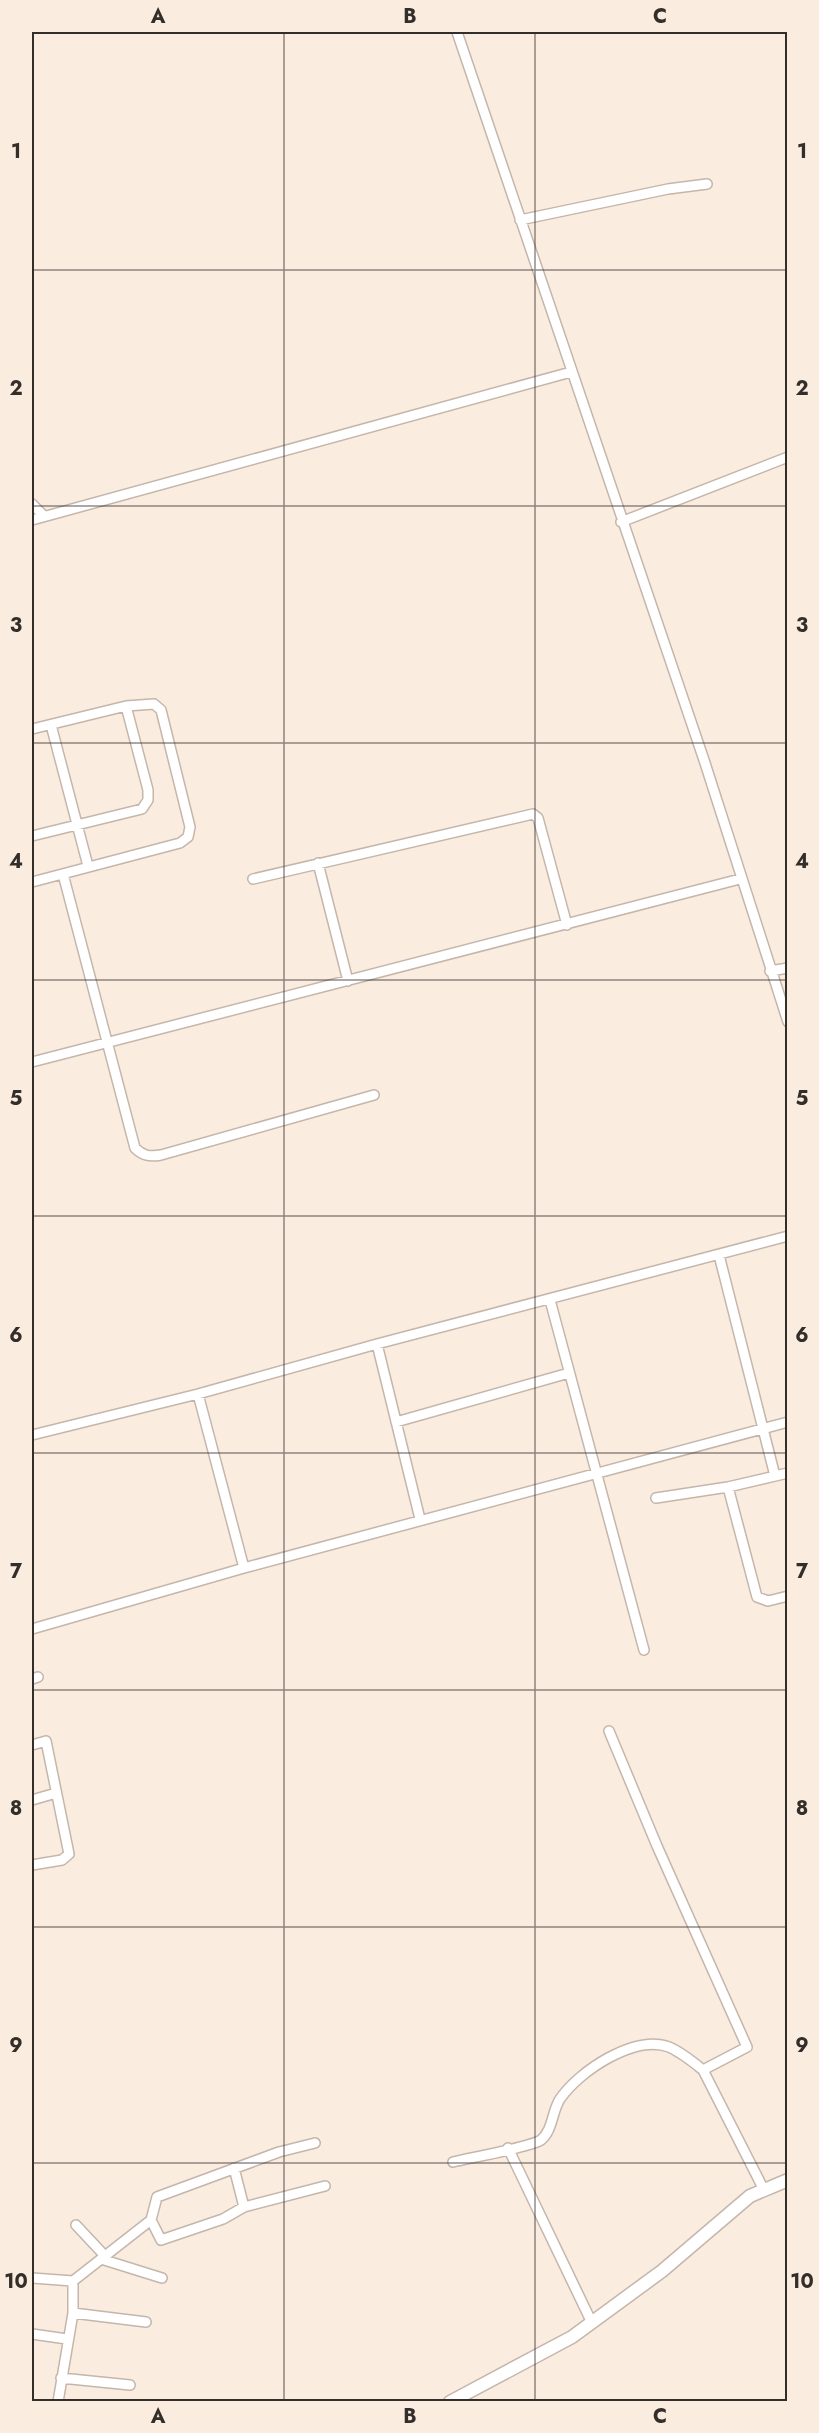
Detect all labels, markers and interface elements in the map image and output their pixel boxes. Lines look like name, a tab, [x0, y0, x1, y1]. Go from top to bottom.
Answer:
text: A	[150, 2, 166, 31]
text: B	[403, 2, 417, 31]
text: C	[653, 2, 667, 31]
text: 1	[11, 137, 21, 166]
text: 1	[797, 137, 807, 166]
text: 2	[9, 374, 23, 403]
text: 2	[795, 374, 809, 403]
text: 3	[10, 611, 22, 640]
text: 3	[796, 611, 808, 640]
text: 4	[9, 847, 23, 876]
text: 4	[795, 847, 809, 876]
text: 5	[10, 1084, 23, 1113]
text: 5	[796, 1084, 809, 1113]
text: 6	[9, 1321, 23, 1350]
text: 6	[795, 1321, 809, 1350]
text: 7	[10, 1557, 23, 1586]
text: 7	[796, 1557, 809, 1586]
text: 8	[10, 1794, 22, 1823]
text: 8	[796, 1794, 808, 1823]
text: 9	[9, 2031, 23, 2060]
text: 9	[795, 2031, 809, 2060]
text: 10	[4, 2267, 28, 2296]
text: 10	[790, 2267, 814, 2296]
text: A	[150, 2402, 166, 2431]
text: B	[403, 2402, 417, 2431]
text: C	[653, 2402, 667, 2431]

